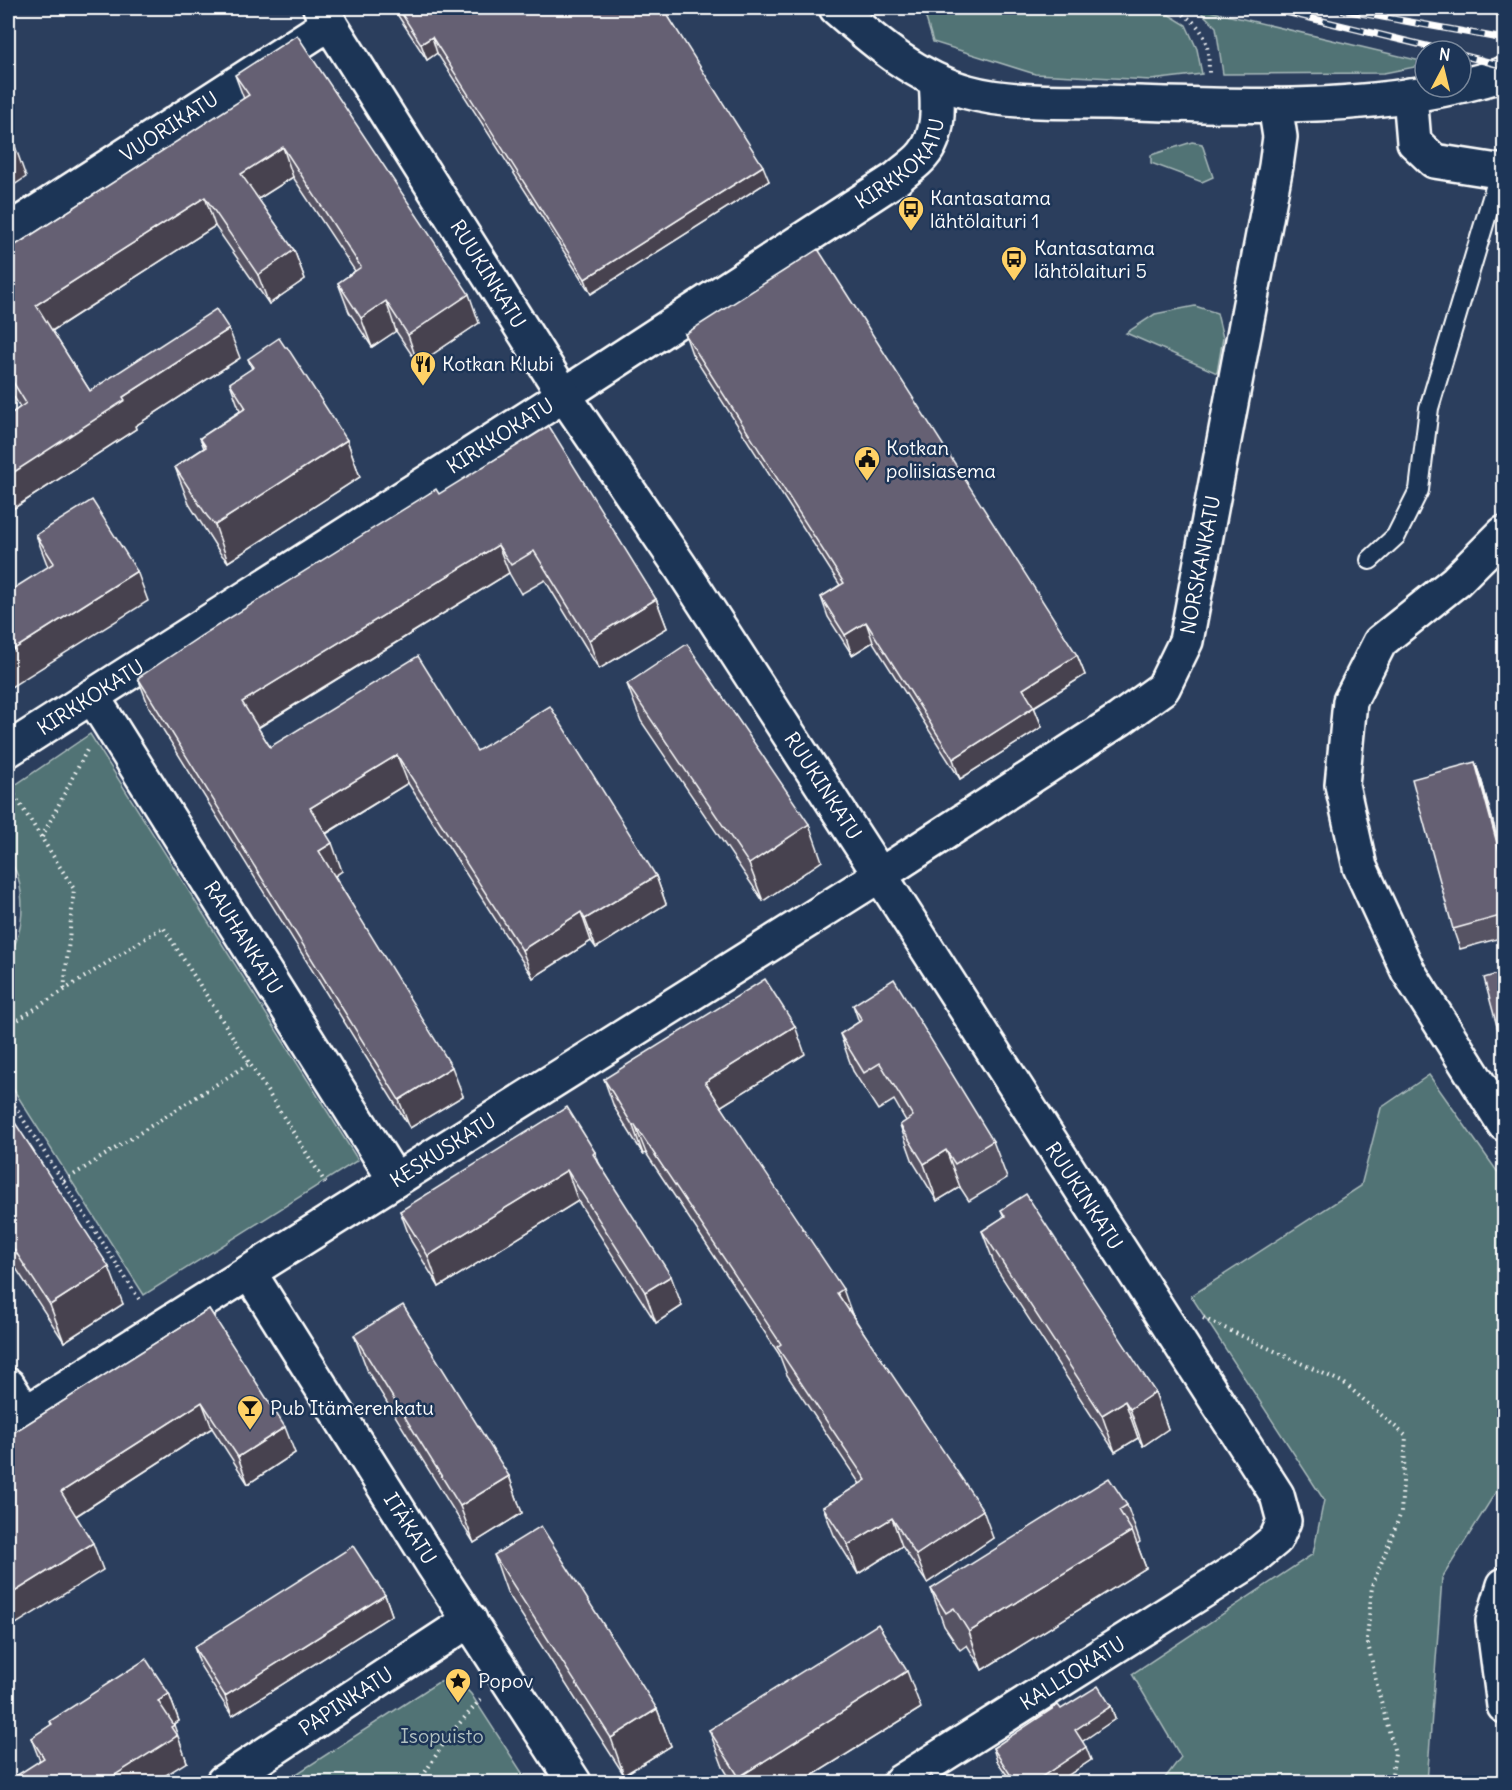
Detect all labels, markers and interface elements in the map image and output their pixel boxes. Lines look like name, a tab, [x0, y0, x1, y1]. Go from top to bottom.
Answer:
north arrow	[1413, 39, 1473, 99]
text: N	[1438, 44, 1452, 65]
street label: VUORIKATU	[115, 86, 223, 167]
street label: KIRKKOKATU	[850, 116, 949, 214]
place label: Kantasatama lähtölaituri 1	[930, 185, 1051, 233]
bus stop icon: Kantasatama lähtölaituri 1	[896, 194, 926, 232]
street label: RUUKINKATU	[445, 215, 532, 333]
place label: Kantasatama lähtölaituri 5	[1034, 235, 1155, 283]
bus stop icon: Kantasatama lähtölaituri 5	[999, 244, 1029, 282]
restaurant icon: Kotkan Klubi	[408, 349, 438, 387]
place label: Kotkan Klubi	[442, 351, 554, 376]
street label: KIRKKOKATU	[442, 392, 558, 479]
place label: Kotkan poliisiasema	[886, 435, 996, 483]
public building icon: Kotkan poliisiasema	[852, 444, 882, 482]
street label: NORSKANKATU	[1175, 493, 1225, 636]
street label: KIRKKOKATU	[32, 653, 148, 740]
street label: RUUKINKATU	[779, 727, 867, 844]
street label: RAUHANKATU	[199, 876, 288, 998]
street label: KESKUSKATU	[385, 1107, 500, 1192]
street label: RUUKINKATU	[1040, 1137, 1128, 1254]
bar icon: Pub Itämerenkatu	[235, 1393, 265, 1431]
place label: Pub Itämerenkatu	[270, 1395, 434, 1420]
street label: ITÄKATU	[379, 1488, 442, 1569]
street label: KALLIOKATU	[1015, 1630, 1129, 1715]
street label: PAPINKATU	[294, 1661, 397, 1741]
place icon: Popov	[443, 1666, 473, 1704]
place label: Popov	[478, 1668, 533, 1693]
park label: Isopuisto	[400, 1723, 484, 1748]

